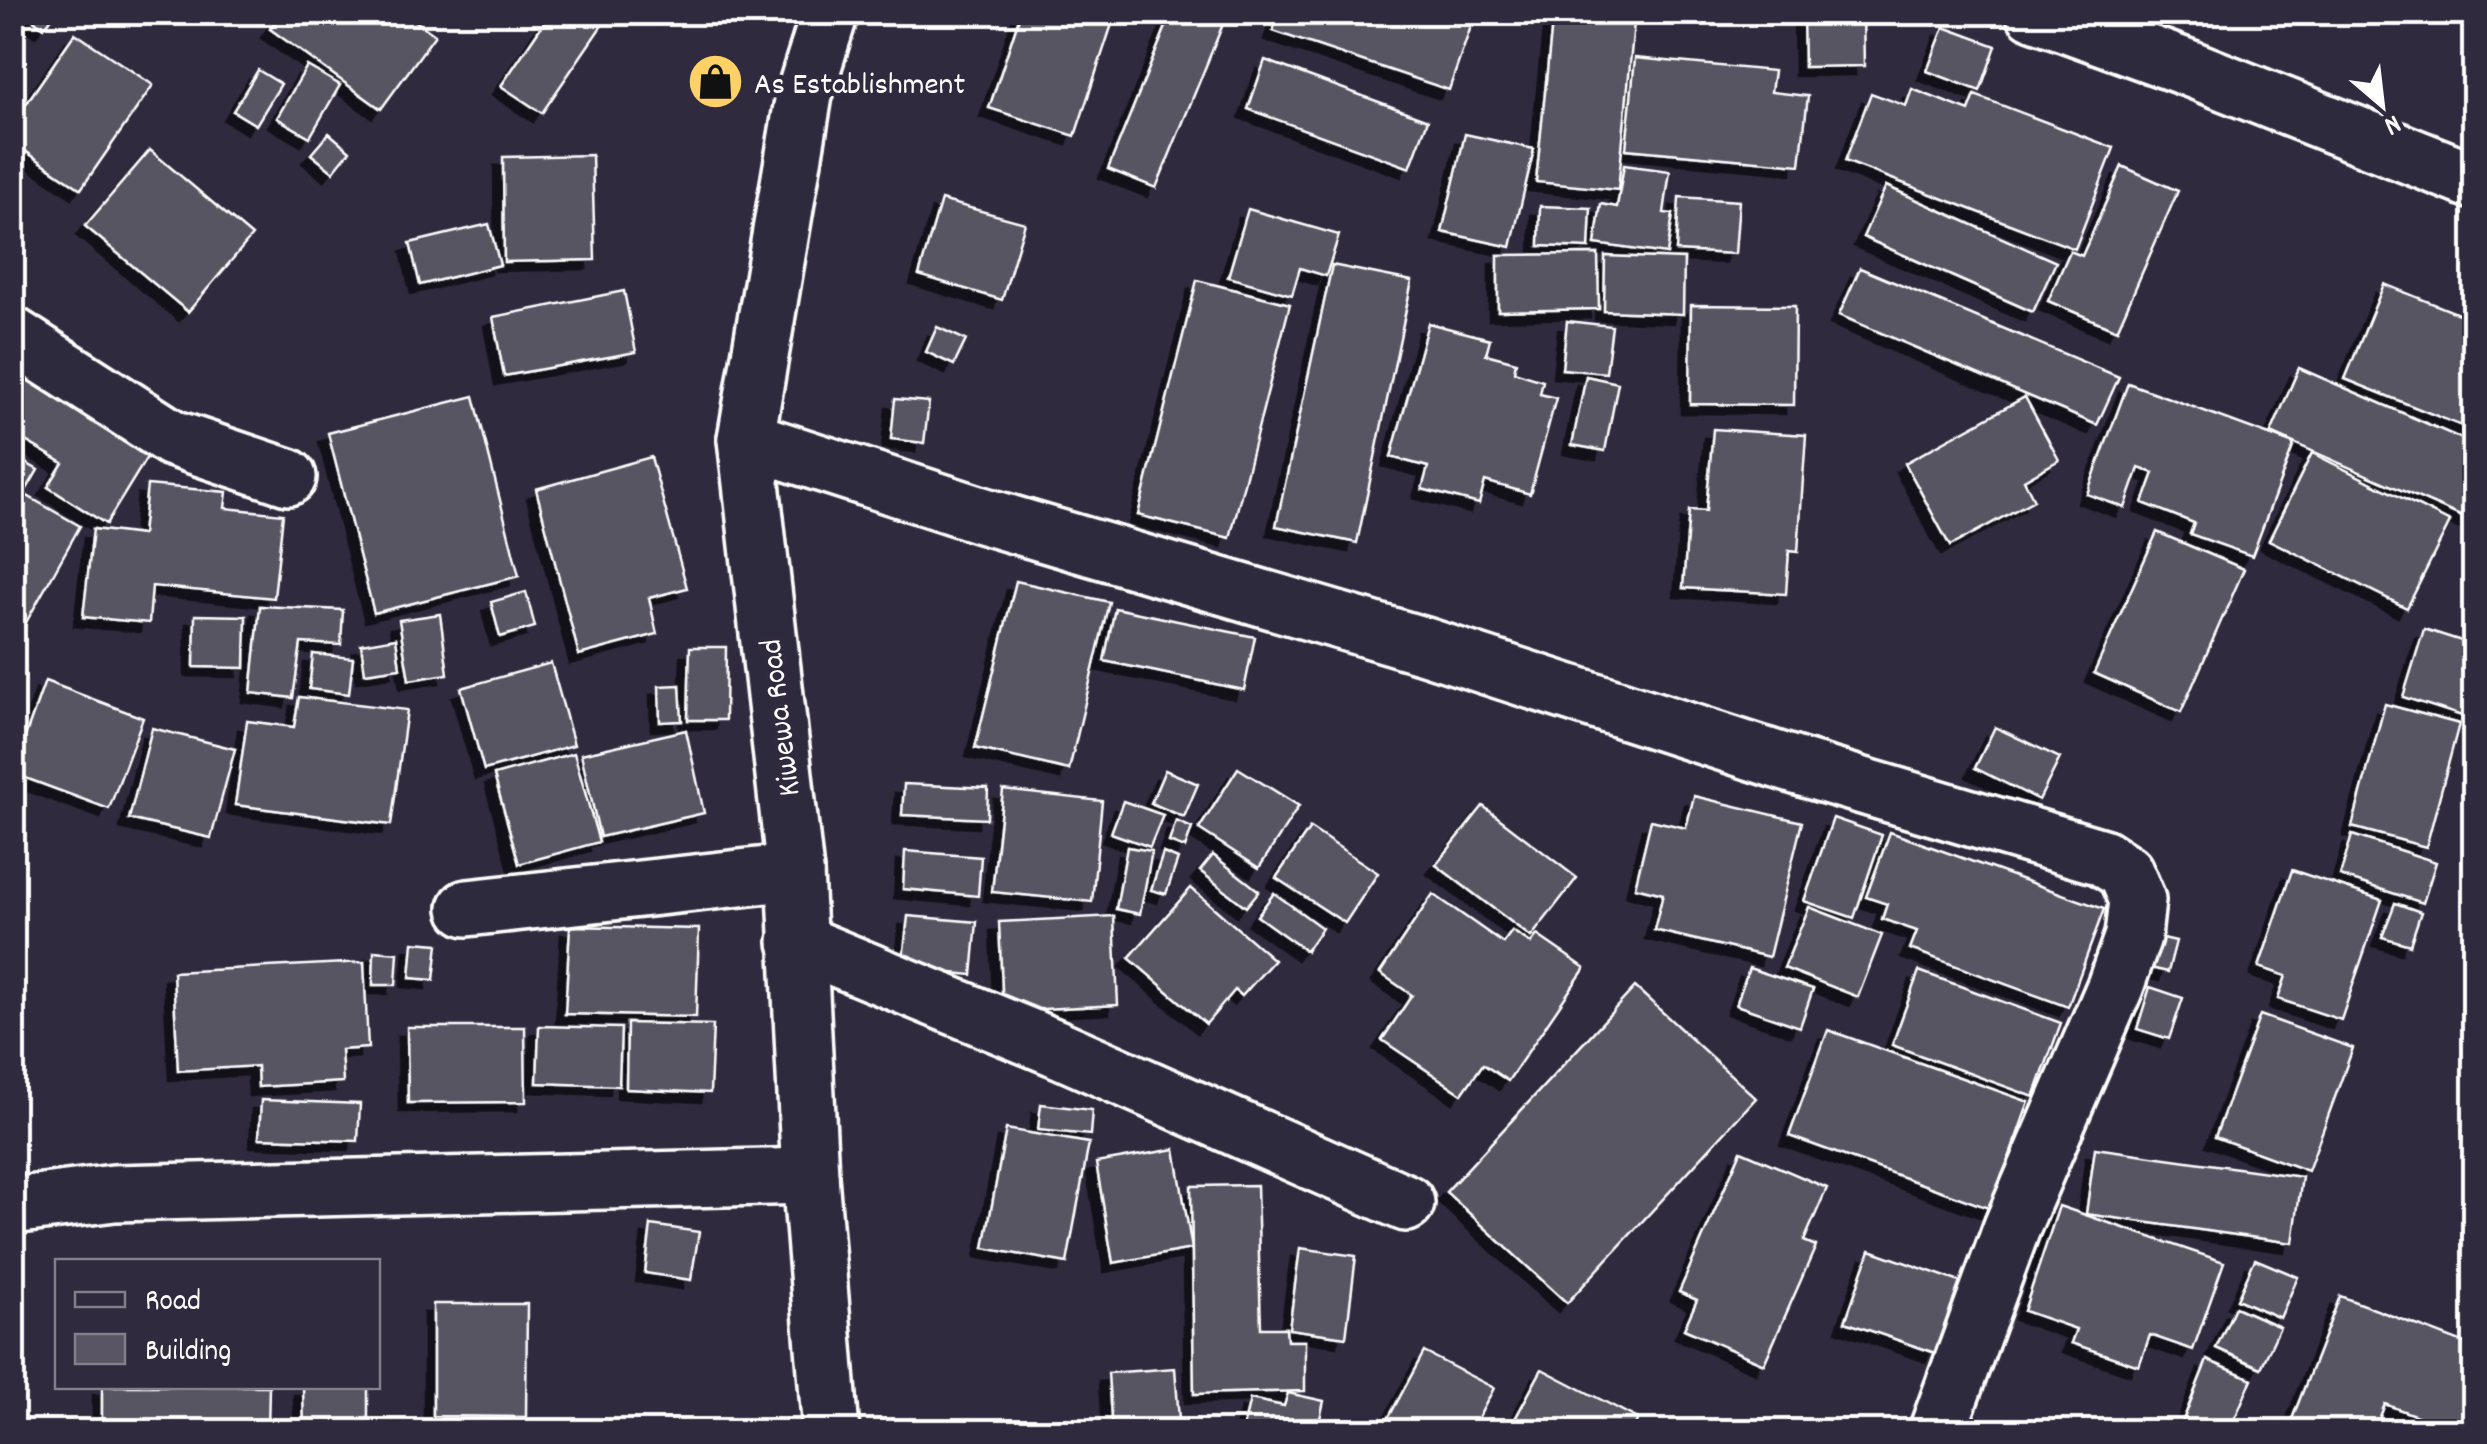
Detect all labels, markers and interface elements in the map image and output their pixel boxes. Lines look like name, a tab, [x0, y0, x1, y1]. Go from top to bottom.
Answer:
shop icon: As Establishment	[685, 52, 745, 112]
north arrow	[2332, 55, 2432, 155]
place label: As Establishment	[754, 64, 965, 110]
text: N	[2376, 102, 2407, 144]
street label: Kiwewa Road	[750, 636, 815, 799]
legend	[55, 1259, 380, 1389]
text: Road	[145, 1282, 201, 1325]
text: Building	[145, 1332, 231, 1375]

